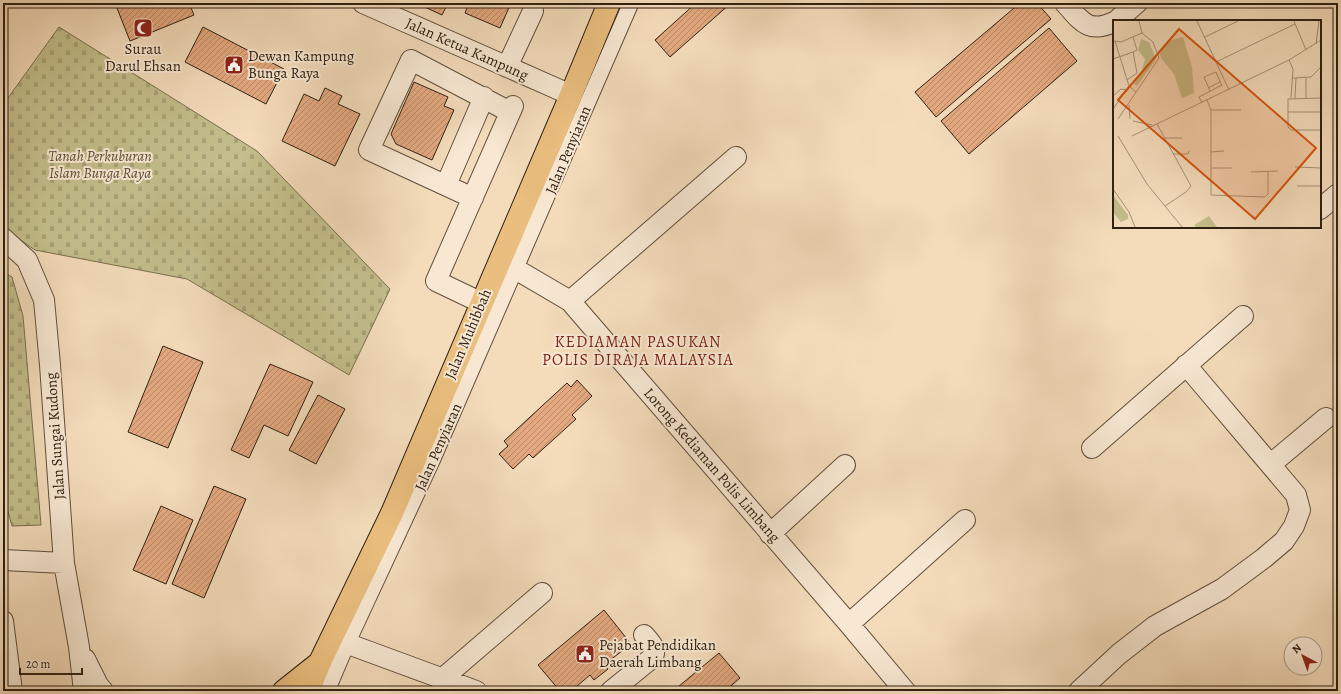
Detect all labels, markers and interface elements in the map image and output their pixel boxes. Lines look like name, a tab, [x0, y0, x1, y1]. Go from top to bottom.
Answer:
street label: Jalan Ketua Kampung	[402, 13, 532, 85]
mosque icon: Surau Darul Ehsan	[132, 17, 154, 39]
inset map	[1113, 20, 1321, 228]
place label: Surau Darul Ehsan	[105, 39, 181, 76]
place label: Dewan Kampung Bunga Raya	[248, 46, 355, 83]
public building icon: Dewan Kampung Bunga Raya	[223, 54, 245, 76]
street label: Jalan Penyiaran	[540, 103, 596, 197]
park label: Tanah Perkuburan Islam Bunga Raya	[48, 146, 152, 183]
street label: Jalan Muhibbah	[440, 286, 496, 382]
district label: KEDIAMAN PASUKAN POLIS DIRAJA MALAYSIA	[542, 331, 734, 371]
street label: Jalan Sungai Kudong	[41, 371, 69, 500]
street label: Lorong Kediaman Polis Limbang	[639, 383, 785, 547]
street label: Jalan Penyiaran	[410, 400, 466, 494]
place label: Pejabat Pendidikan Daerah Limbang	[599, 635, 716, 672]
north arrow	[1283, 636, 1323, 676]
text: N	[1289, 641, 1305, 657]
public building icon: Pejabat Pendidikan Daerah Limbang	[574, 643, 596, 665]
scale bar	[20, 650, 82, 676]
text: 20 m	[26, 656, 50, 672]

